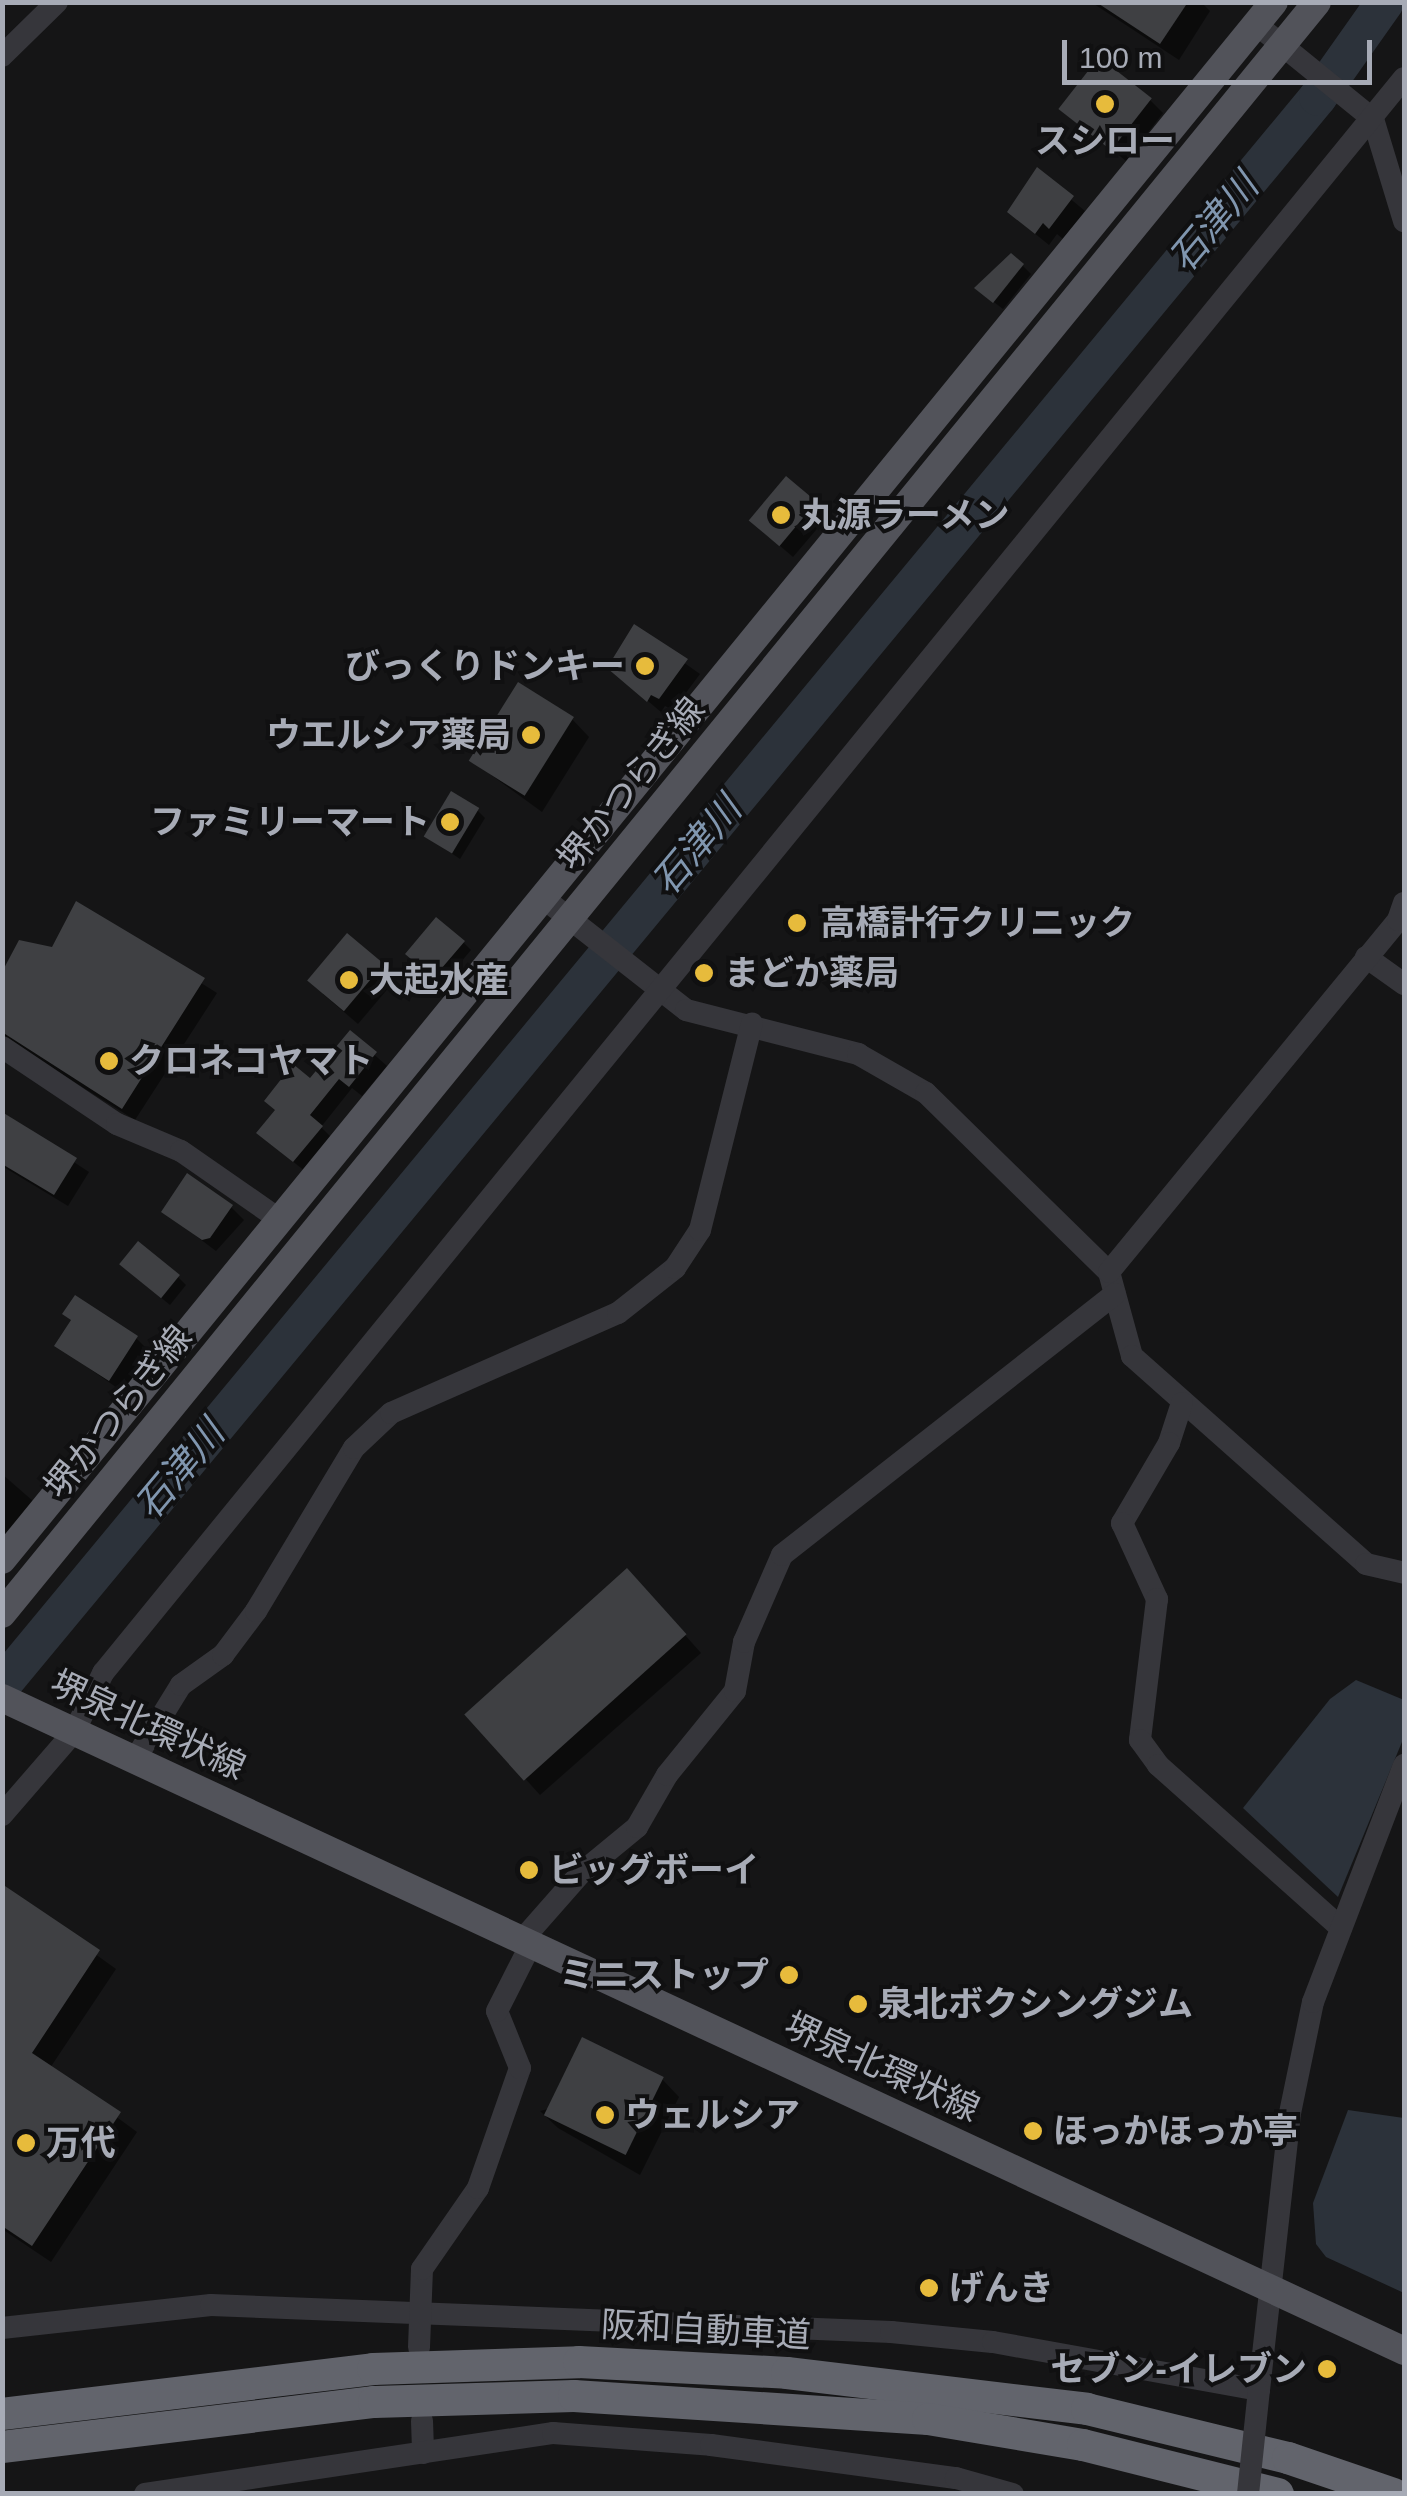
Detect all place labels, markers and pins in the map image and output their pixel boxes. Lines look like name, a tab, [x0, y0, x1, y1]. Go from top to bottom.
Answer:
marker: スシロー	[1094, 93, 1116, 115]
place label: スシロー	[1035, 120, 1175, 162]
place label: 丸源ラーメン	[801, 494, 1011, 536]
marker: 丸源ラーメン	[770, 504, 792, 526]
place label: びっくりドンキー	[345, 645, 625, 687]
marker: びっくりドンキー	[634, 655, 656, 677]
place label: ウエルシア薬局	[266, 714, 511, 756]
marker: ウエルシア薬局	[520, 724, 542, 746]
place label: ファミリーマート	[150, 801, 430, 843]
marker: ファミリーマート	[439, 811, 461, 833]
place label: 高橋計行クリニック	[820, 902, 1135, 944]
marker: 高橋計行クリニック	[784, 910, 810, 936]
place label: まどか薬局	[724, 952, 899, 994]
place label: 大起水産	[369, 959, 509, 1001]
marker: まどか薬局	[693, 962, 715, 984]
marker: 大起水産	[338, 969, 360, 991]
place label: クロネコヤマト	[129, 1040, 374, 1082]
marker: クロネコヤマト	[98, 1050, 120, 1072]
place label: ビッグボーイ	[549, 1849, 759, 1891]
marker: ビッグボーイ	[518, 1859, 540, 1881]
place label: ミニストップ	[559, 1954, 769, 1996]
marker: ミニストップ	[778, 1964, 800, 1986]
place label: 泉北ボクシングジム	[878, 1983, 1193, 2025]
marker: 泉北ボクシングジム	[847, 1993, 869, 2015]
place label: ウェルシア	[625, 2094, 800, 2136]
marker: ウェルシア	[594, 2104, 616, 2126]
place label: ほっかほっか亭	[1053, 2110, 1298, 2152]
marker: ほっかほっか亭	[1022, 2120, 1044, 2142]
place label: 万代	[46, 2122, 116, 2164]
marker: 万代	[15, 2132, 37, 2154]
place label: げんき	[949, 2267, 1054, 2309]
marker: げんき	[918, 2277, 940, 2299]
place label: セブン-イレブン	[1050, 2348, 1307, 2390]
marker: セブン-イレブン	[1316, 2358, 1338, 2380]

